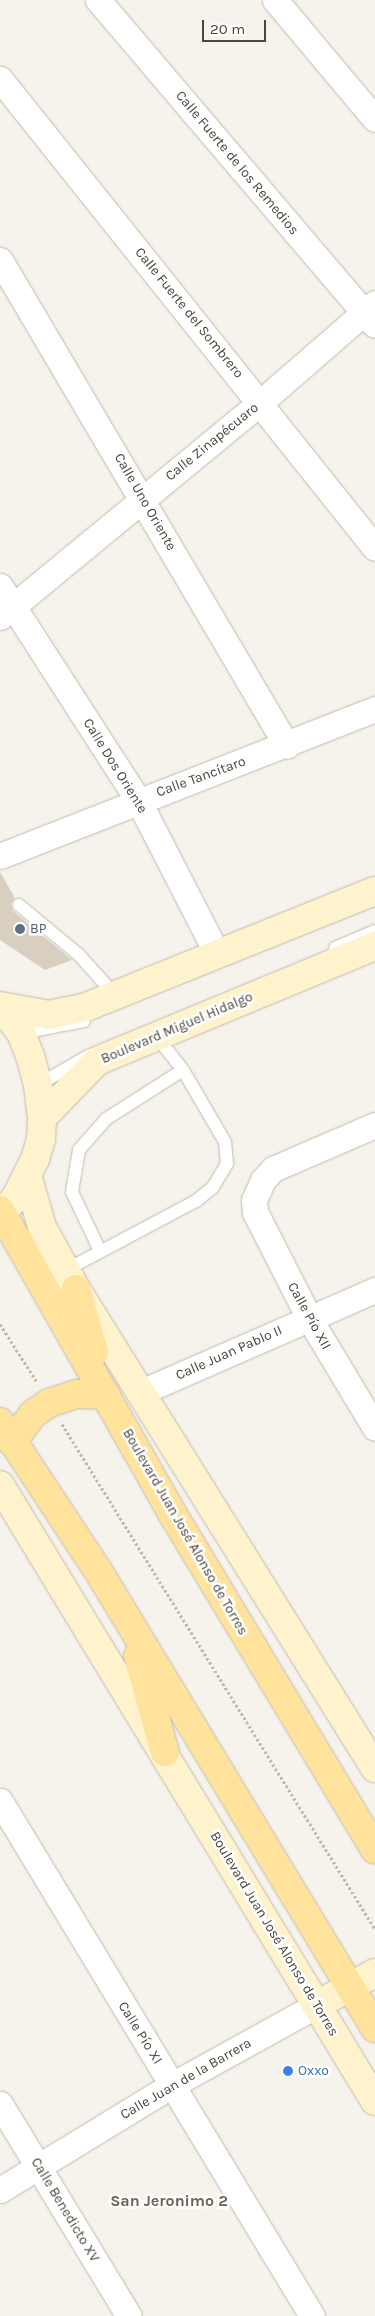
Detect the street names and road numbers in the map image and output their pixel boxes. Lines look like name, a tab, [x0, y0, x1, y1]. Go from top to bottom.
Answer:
street label: Calle Fuerte de los Remedios	[172, 88, 302, 238]
street label: Calle Fuerte del Sombrero	[131, 244, 247, 382]
street label: Calle Zinapécuaro	[162, 399, 262, 485]
street label: Calle Uno Oriente	[110, 450, 180, 554]
street label: Calle Dos Oriente	[79, 716, 151, 816]
street label: Calle Tancítaro	[154, 753, 248, 801]
street label: Boulevard Miguel Hidalgo	[99, 988, 255, 1068]
street label: Calle Pío XII	[284, 1279, 334, 1353]
street label: Calle Juan Pablo II	[173, 1322, 285, 1384]
street label: Boulevard Juan José Alonso de Torres	[119, 1426, 251, 1638]
street label: Boulevard Juan José Alonso de Torres	[206, 1829, 342, 2039]
street label: Calle Pío XI	[114, 1999, 166, 2067]
street label: Calle Juan de la Barrera	[117, 2035, 255, 2123]
street label: Calle Benedicto XV	[27, 2155, 103, 2265]

